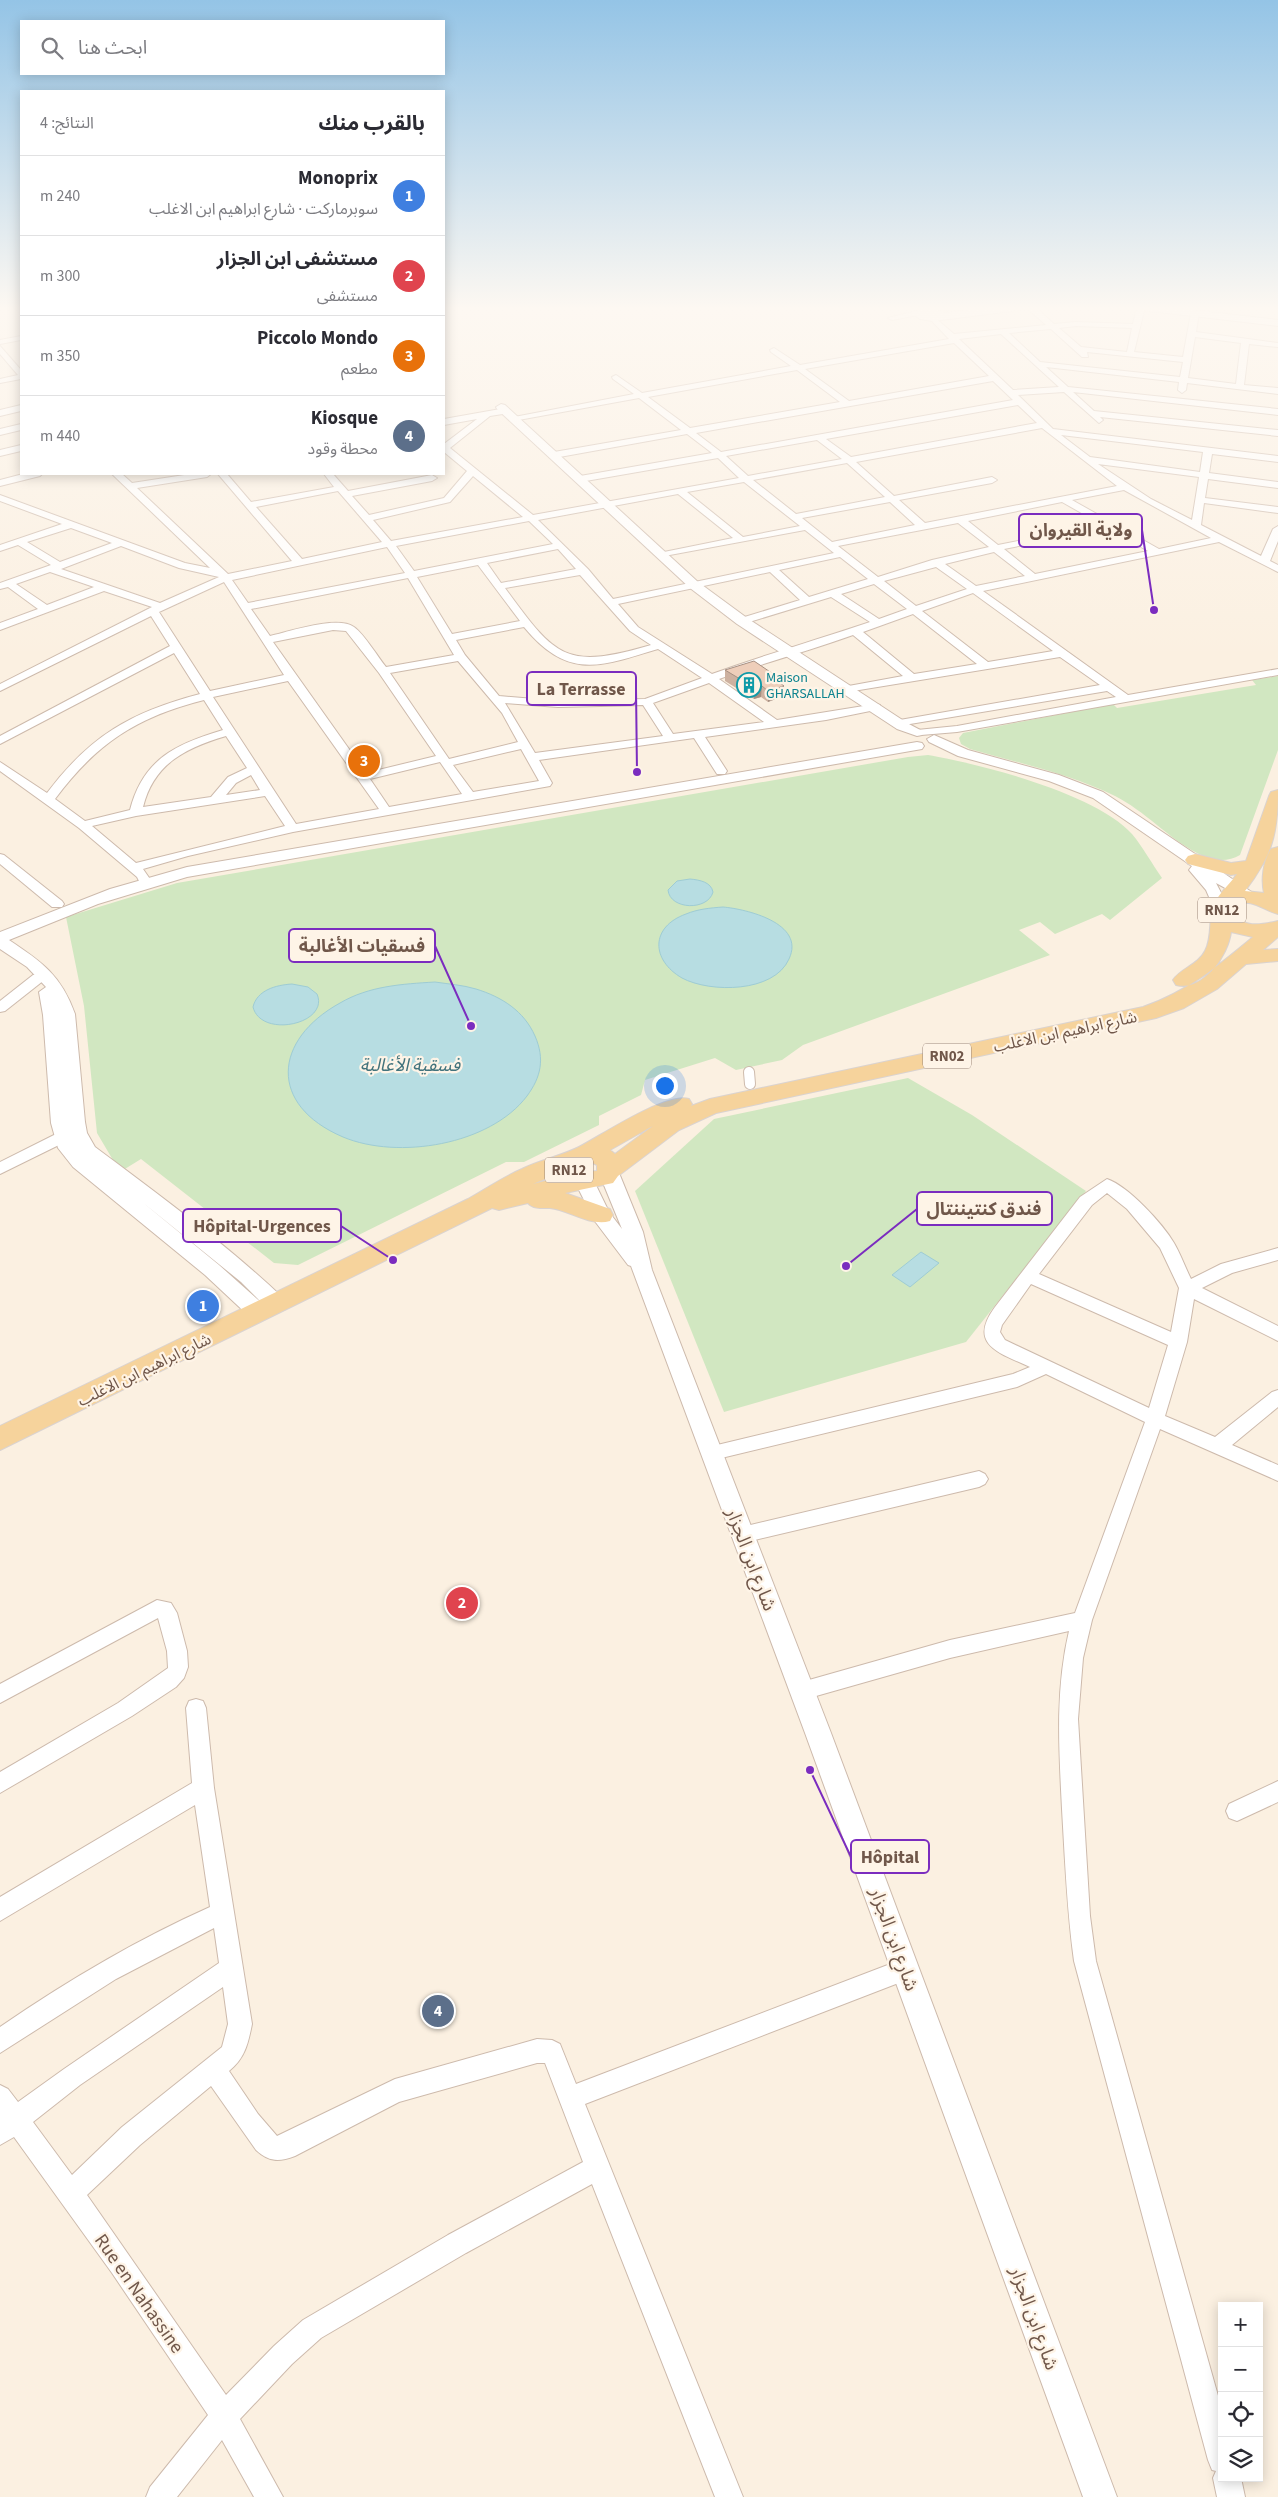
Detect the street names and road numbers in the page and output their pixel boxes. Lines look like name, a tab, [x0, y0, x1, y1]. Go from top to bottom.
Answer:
road number: RN12	[1198, 898, 1246, 922]
street label: شارع ابراهيم ابن الاغلب	[991, 1006, 1139, 1059]
road number: RN02	[923, 1044, 971, 1068]
road number: RN12	[545, 1158, 593, 1182]
street label: شارع ابراهيم ابن الاغلب	[74, 1328, 215, 1413]
street label: شارع ابن الجزار	[718, 1503, 783, 1615]
street label: شارع ابن الجزار	[862, 1883, 925, 1995]
street label: Rue en Nahassine	[88, 2229, 190, 2359]
street label: شارع ابن الجزار	[1002, 2262, 1065, 2374]

